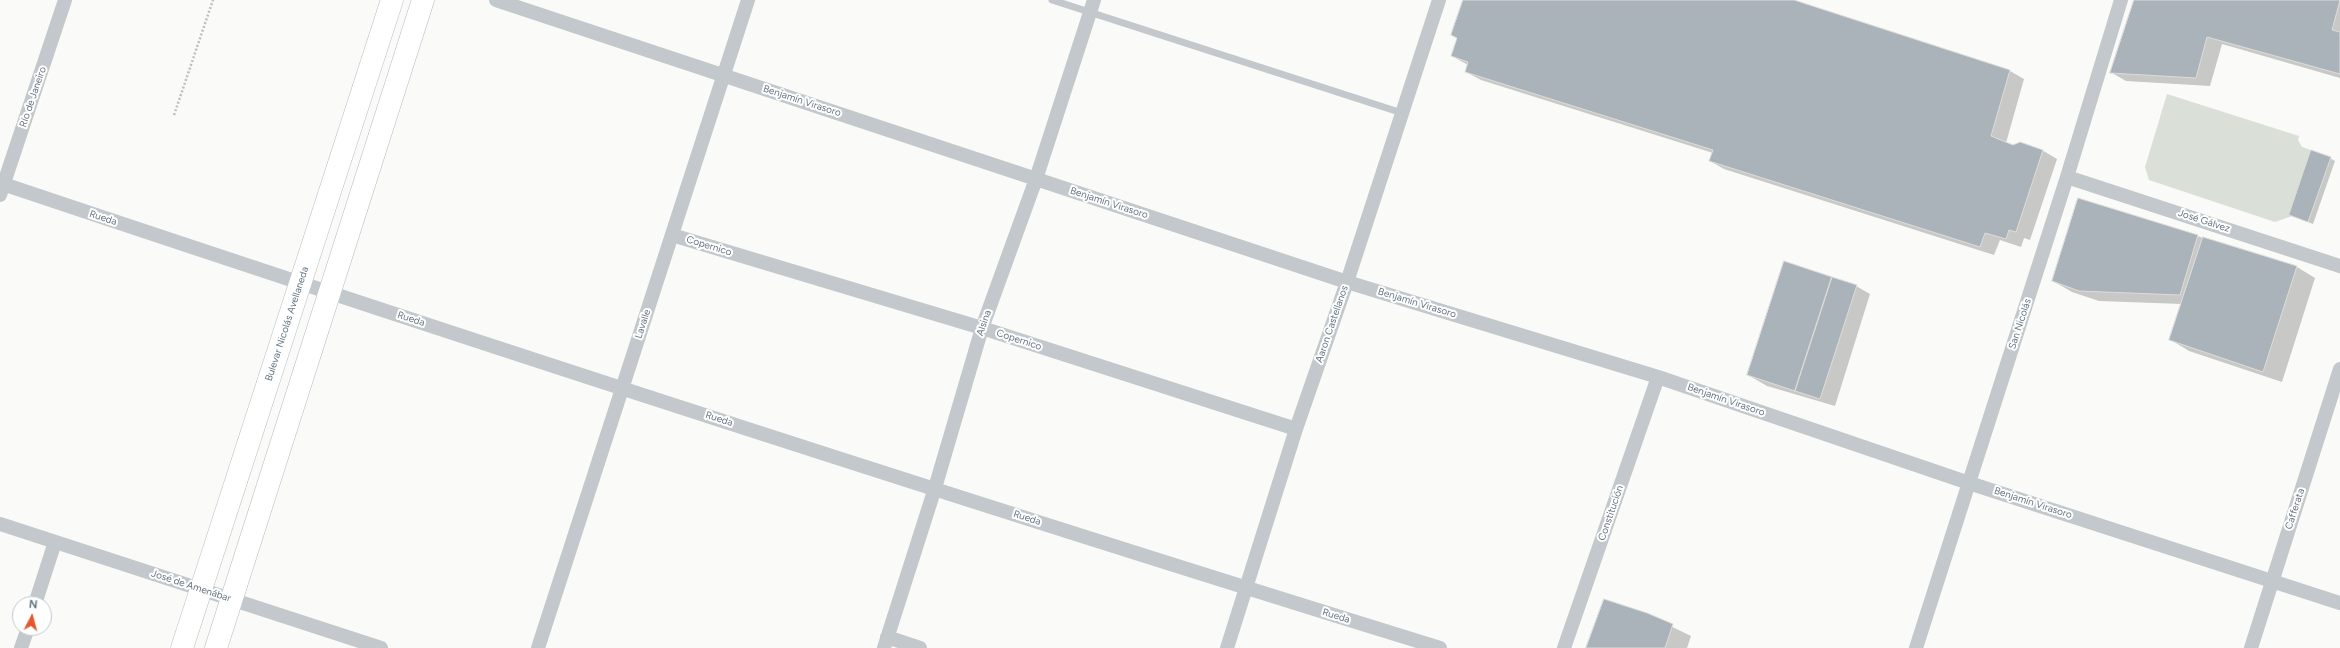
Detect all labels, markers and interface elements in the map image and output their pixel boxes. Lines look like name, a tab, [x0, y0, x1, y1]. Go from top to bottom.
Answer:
street label: Río de Janeiro	[17, 65, 49, 129]
street label: Benjamín Virasoro	[762, 83, 842, 119]
street label: Benjamín Virasoro	[1069, 185, 1149, 221]
street label: José Gálvez	[2177, 207, 2231, 235]
street label: Rueda	[88, 208, 118, 228]
street label: Copernico	[685, 233, 733, 259]
street label: Bulevar Nicolás Avellaneda	[263, 265, 311, 383]
street label: Aaron Castellanos	[1313, 284, 1351, 364]
street label: Benjamín Virasoro	[1376, 285, 1458, 321]
street label: San Nicolás	[2006, 297, 2034, 351]
street label: Lavalle	[633, 308, 653, 340]
street label: Alsina	[974, 308, 994, 338]
street label: Rueda	[396, 309, 426, 329]
street label: Copernico	[995, 327, 1043, 353]
street label: Benjamín Virasoro	[1686, 381, 1766, 419]
street label: Rueda	[704, 409, 734, 429]
street label: Constitución	[1596, 484, 1626, 542]
street label: Benjamín Virasoro	[1993, 485, 2073, 521]
street label: Cafferata	[2283, 487, 2307, 531]
street label: Rueda	[1012, 508, 1042, 528]
street label: José de Amenábar	[150, 567, 232, 605]
north arrow	[12, 596, 52, 636]
text: N	[28, 598, 38, 611]
street label: Rueda	[1321, 606, 1351, 626]

